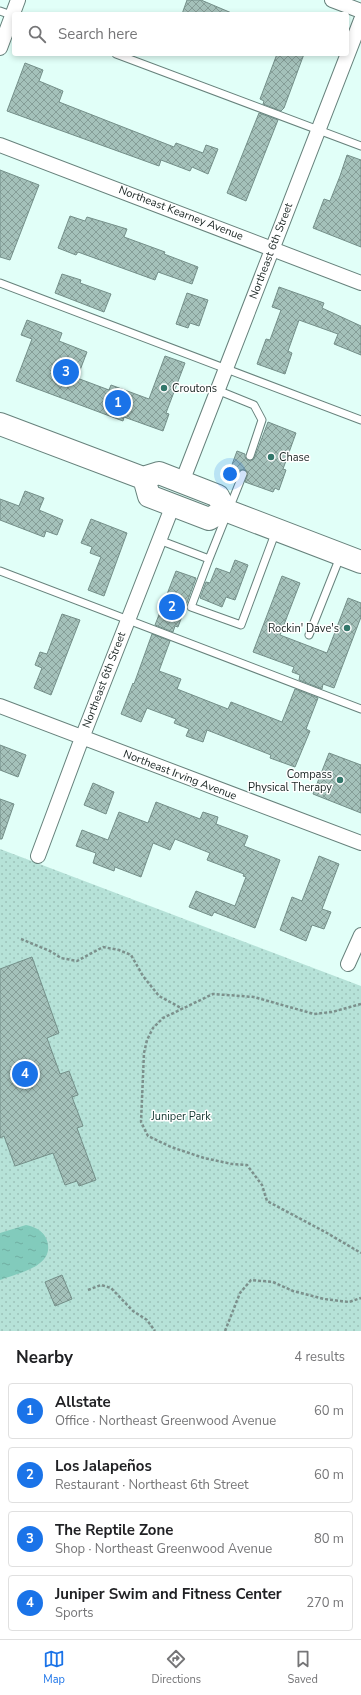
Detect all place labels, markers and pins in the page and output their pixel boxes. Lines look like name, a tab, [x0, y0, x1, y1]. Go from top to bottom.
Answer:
pin: 3	[53, 357, 79, 387]
place label: Croutons	[172, 381, 217, 396]
marker: Croutons	[159, 383, 169, 393]
pin: 1	[105, 388, 131, 418]
place label: Chase	[279, 450, 310, 465]
marker: Chase	[266, 452, 276, 462]
pin: 2	[159, 592, 185, 622]
place label: Rockin' Dave's	[268, 621, 339, 636]
marker: Rockin' Dave's	[342, 623, 352, 633]
place label: Compass Physical Therapy	[248, 767, 332, 795]
marker: Compass Physical Therapy	[335, 775, 345, 785]
pin: 4	[12, 1059, 38, 1089]

